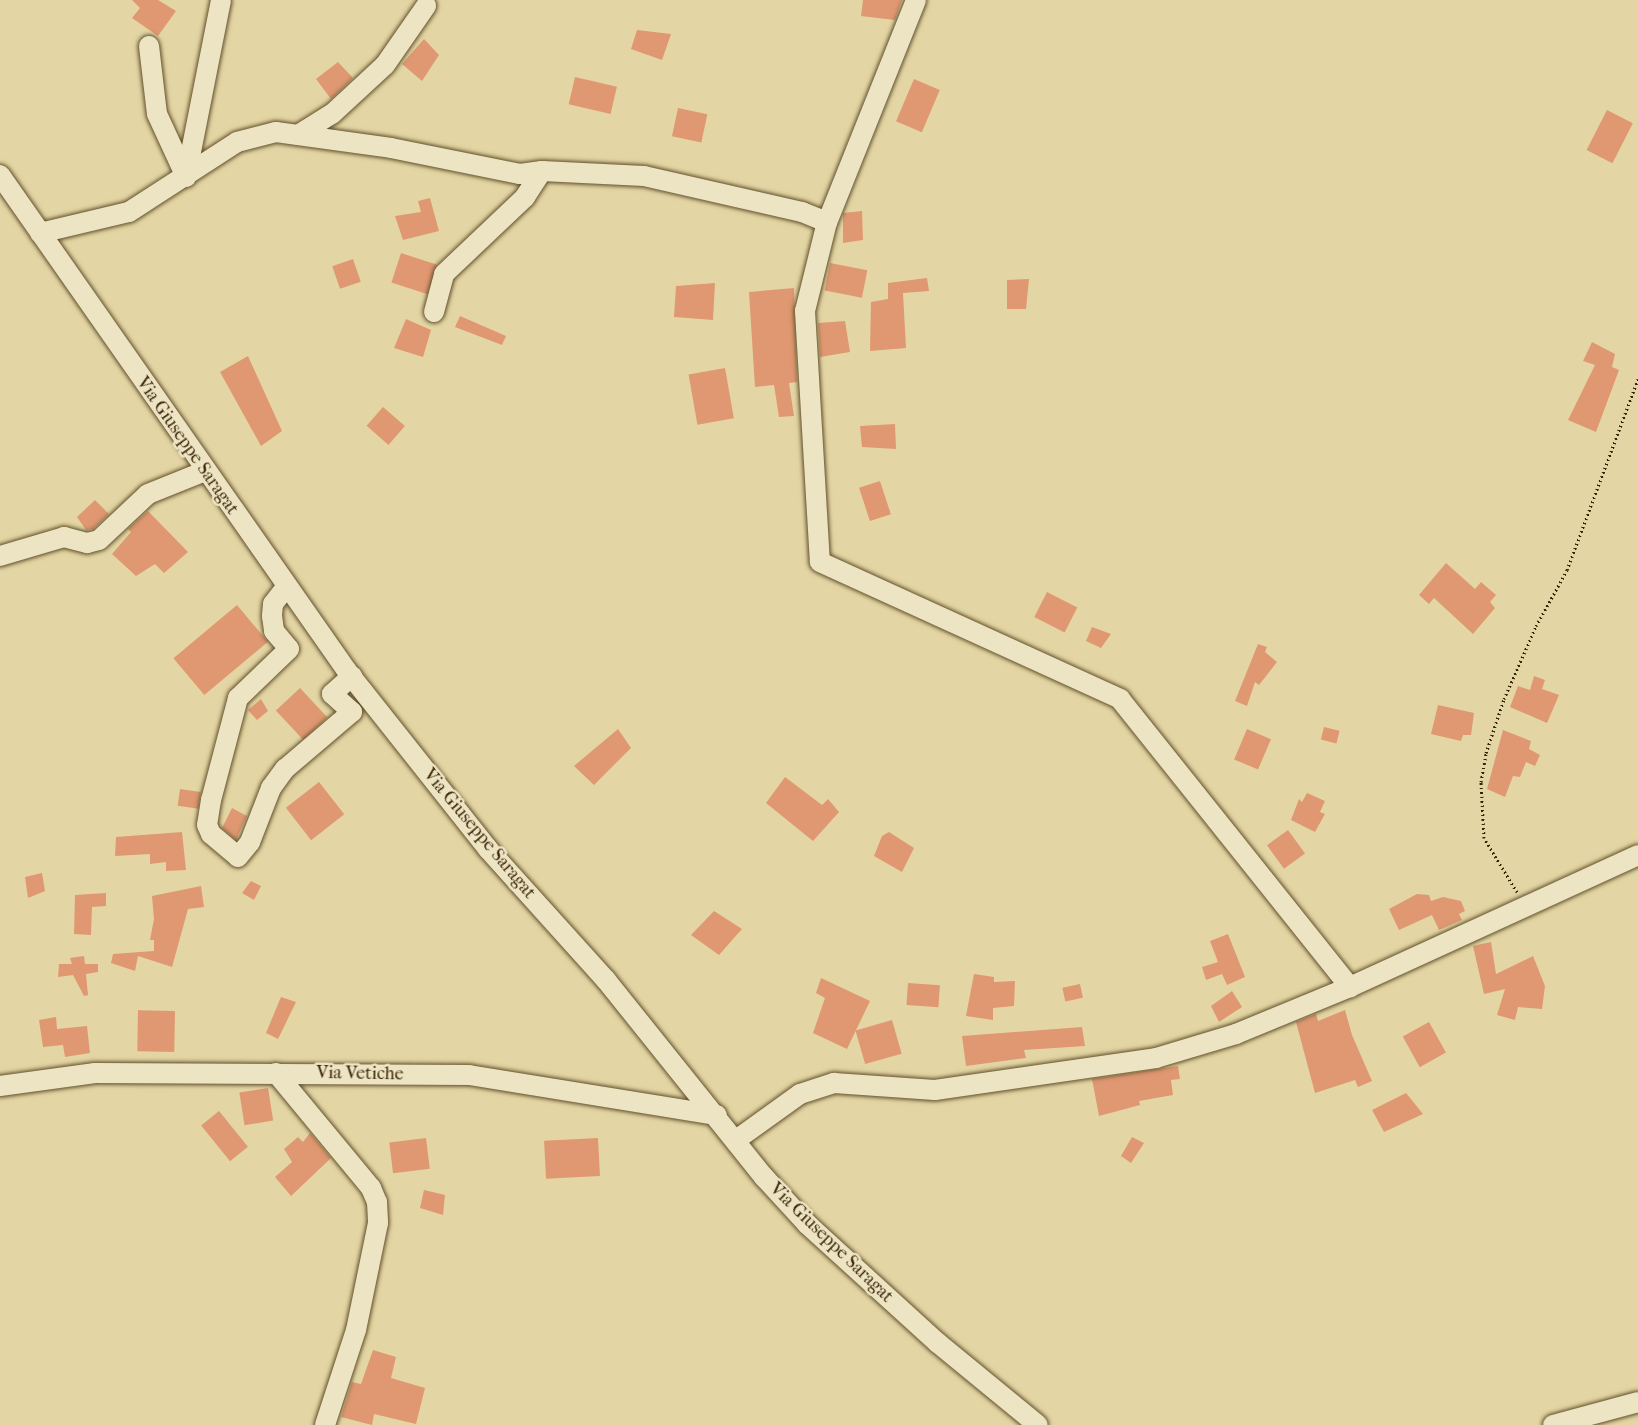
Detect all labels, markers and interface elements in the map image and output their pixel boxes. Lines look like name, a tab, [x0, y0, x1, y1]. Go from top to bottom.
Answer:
street label: Via Giuseppe Saragat	[131, 373, 243, 519]
street label: Via Giuseppe Saragat	[418, 765, 540, 903]
street label: Via Vetiche	[316, 1062, 404, 1086]
street label: Via Giuseppe Saragat	[765, 1179, 897, 1307]

